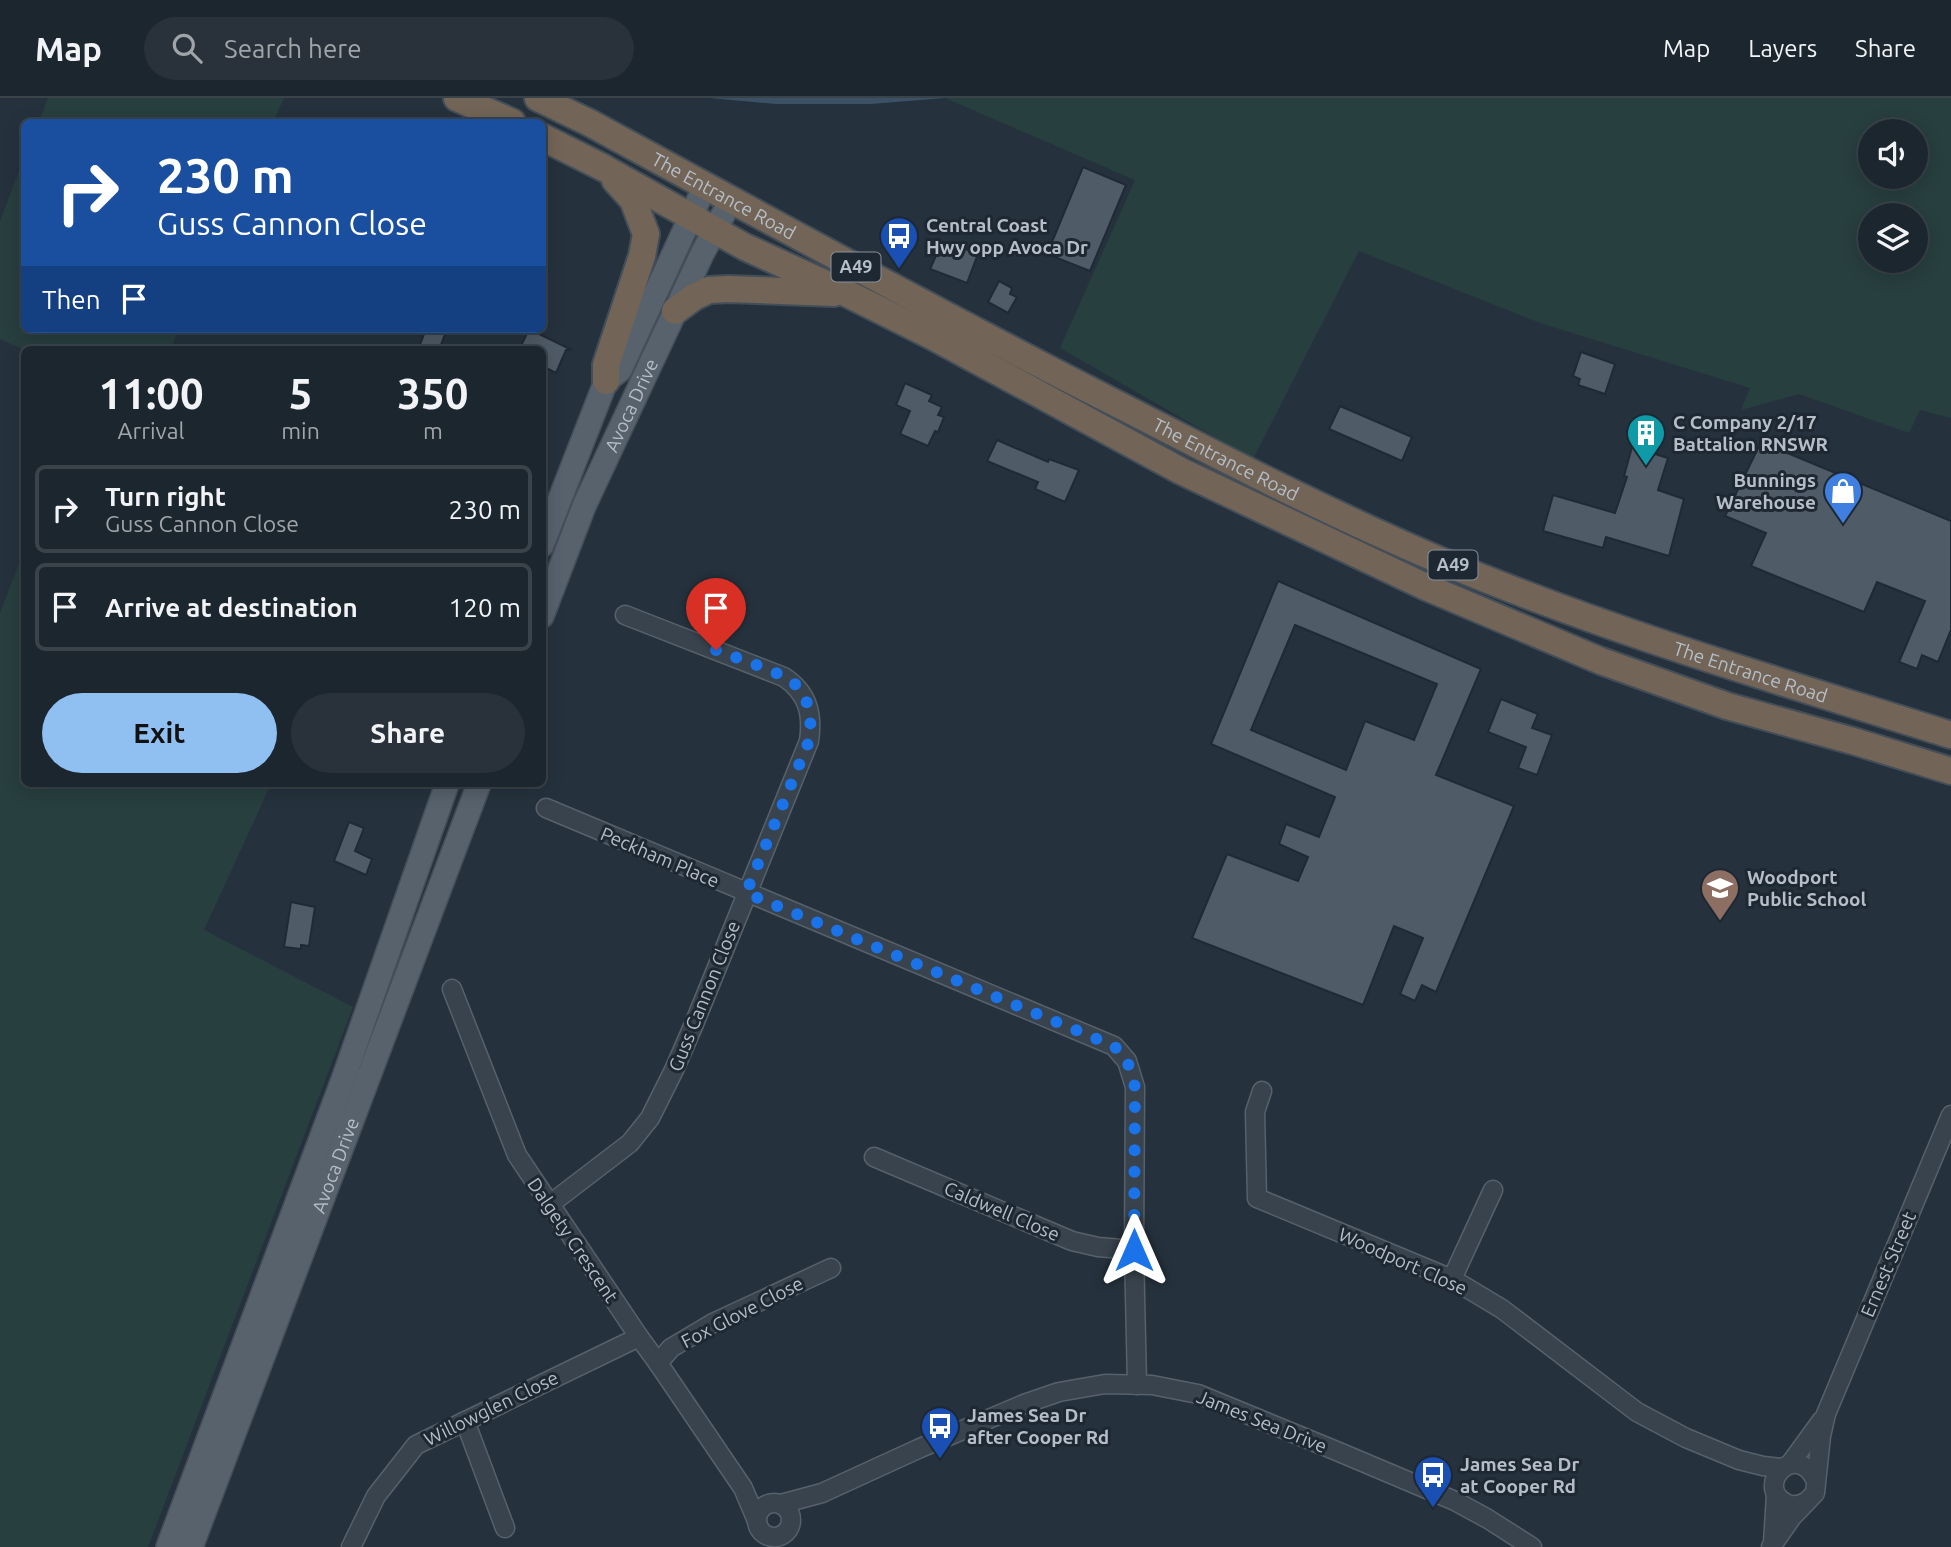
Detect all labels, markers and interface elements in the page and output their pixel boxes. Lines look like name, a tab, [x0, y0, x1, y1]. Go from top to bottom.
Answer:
search box	[144, 17, 634, 80]
icon: search	[168, 29, 206, 67]
text: Map	[35, 30, 102, 67]
text: Search here	[224, 34, 362, 63]
text: Map	[1663, 35, 1710, 62]
text: Layers	[1748, 35, 1817, 62]
text: Share	[1855, 35, 1916, 62]
map controls	[1858, 119, 1928, 273]
button: sound	[1858, 119, 1928, 189]
icon: right	[42, 147, 133, 238]
text: 230 m	[157, 147, 294, 202]
street label: The Entrance Road	[648, 148, 800, 244]
button: layers	[1858, 203, 1928, 273]
text: Guss Cannon Close	[157, 205, 427, 241]
place label: Central Coast Hwy opp Avoca Dr	[926, 214, 1088, 258]
bus stop icon: Central Coast Hwy opp Avoca Dr	[878, 215, 920, 270]
road number: A49	[832, 252, 880, 282]
icon: arrive	[115, 280, 153, 318]
text: Then	[42, 285, 101, 314]
street label: Avoca Drive	[600, 355, 662, 455]
text: 11:00	[99, 370, 204, 417]
text: 5	[289, 370, 312, 417]
text: 350	[397, 370, 468, 417]
place label: C Company 2/17 Battalion RNSWR	[1673, 411, 1829, 455]
building icon: C Company 2/17 Battalion RNSWR	[1625, 412, 1667, 467]
street label: The Entrance Road	[1149, 413, 1302, 505]
text: Arrival	[118, 418, 185, 443]
text: min	[281, 418, 320, 443]
text: m	[423, 418, 443, 443]
place label: Bunnings Warehouse	[1716, 469, 1816, 513]
shop icon: Bunnings Warehouse	[1822, 470, 1864, 525]
text: Turn right	[105, 482, 226, 511]
icon: right	[46, 490, 84, 528]
text: 230 m	[449, 495, 521, 524]
text: Guss Cannon Close	[105, 511, 299, 536]
road number: A49	[1428, 550, 1478, 579]
pin	[686, 578, 746, 650]
icon: arrive	[46, 588, 84, 626]
icon: arrive	[697, 589, 735, 627]
text: Arrive at destination	[105, 593, 358, 622]
text: 120 m	[449, 593, 521, 622]
street label: The Entrance Road	[1671, 637, 1830, 707]
button: Exit	[42, 693, 277, 773]
button: Share	[291, 693, 525, 773]
street label: Peckham Place	[597, 822, 723, 892]
place label: Woodport Public School	[1747, 866, 1867, 910]
school or university icon: Woodport Public School	[1699, 867, 1741, 922]
street label: Guss Cannon Close	[664, 918, 744, 1074]
street label: Avoca Drive	[307, 1114, 363, 1216]
street label: Dalgety Crescent	[523, 1173, 623, 1307]
street label: Caldwell Close	[941, 1177, 1063, 1245]
street label: Ernest Street	[1856, 1208, 1920, 1320]
position arrow	[1097, 1213, 1171, 1287]
street label: Woodport Close	[1335, 1223, 1471, 1299]
street label: Fox Glove Close	[677, 1272, 807, 1352]
street label: Willowglen Close	[420, 1366, 562, 1450]
street label: James Sea Drive	[1194, 1385, 1330, 1457]
place label: James Sea Dr after Cooper Rd	[967, 1404, 1109, 1448]
bus stop icon: James Sea Dr after Cooper Rd	[919, 1405, 961, 1460]
place label: James Sea Dr at Cooper Rd	[1460, 1453, 1579, 1497]
bus stop icon: James Sea Dr at Cooper Rd	[1412, 1454, 1454, 1509]

